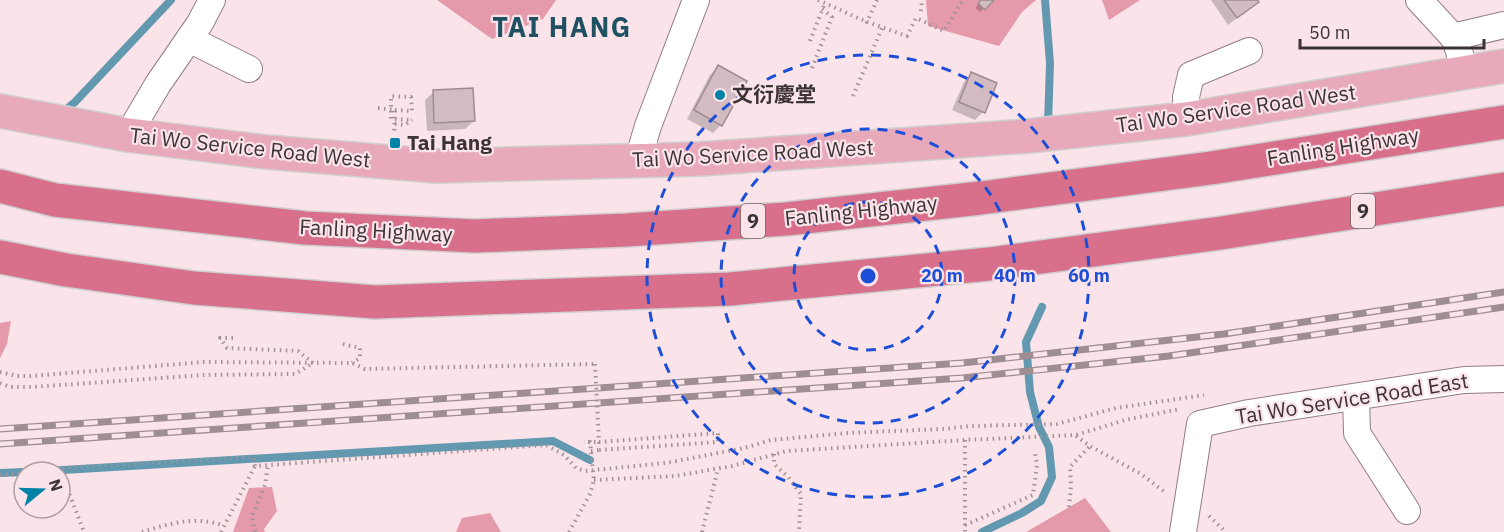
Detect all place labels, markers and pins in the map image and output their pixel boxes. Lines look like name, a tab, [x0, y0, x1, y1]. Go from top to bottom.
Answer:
place label: 文衍慶堂	[732, 80, 816, 108]
marker: 文衍慶堂	[713, 88, 727, 102]
place label: Tai Hang	[407, 128, 492, 156]
marker: Tai Hang	[388, 136, 402, 150]
centre of rings	[858, 266, 878, 286]

